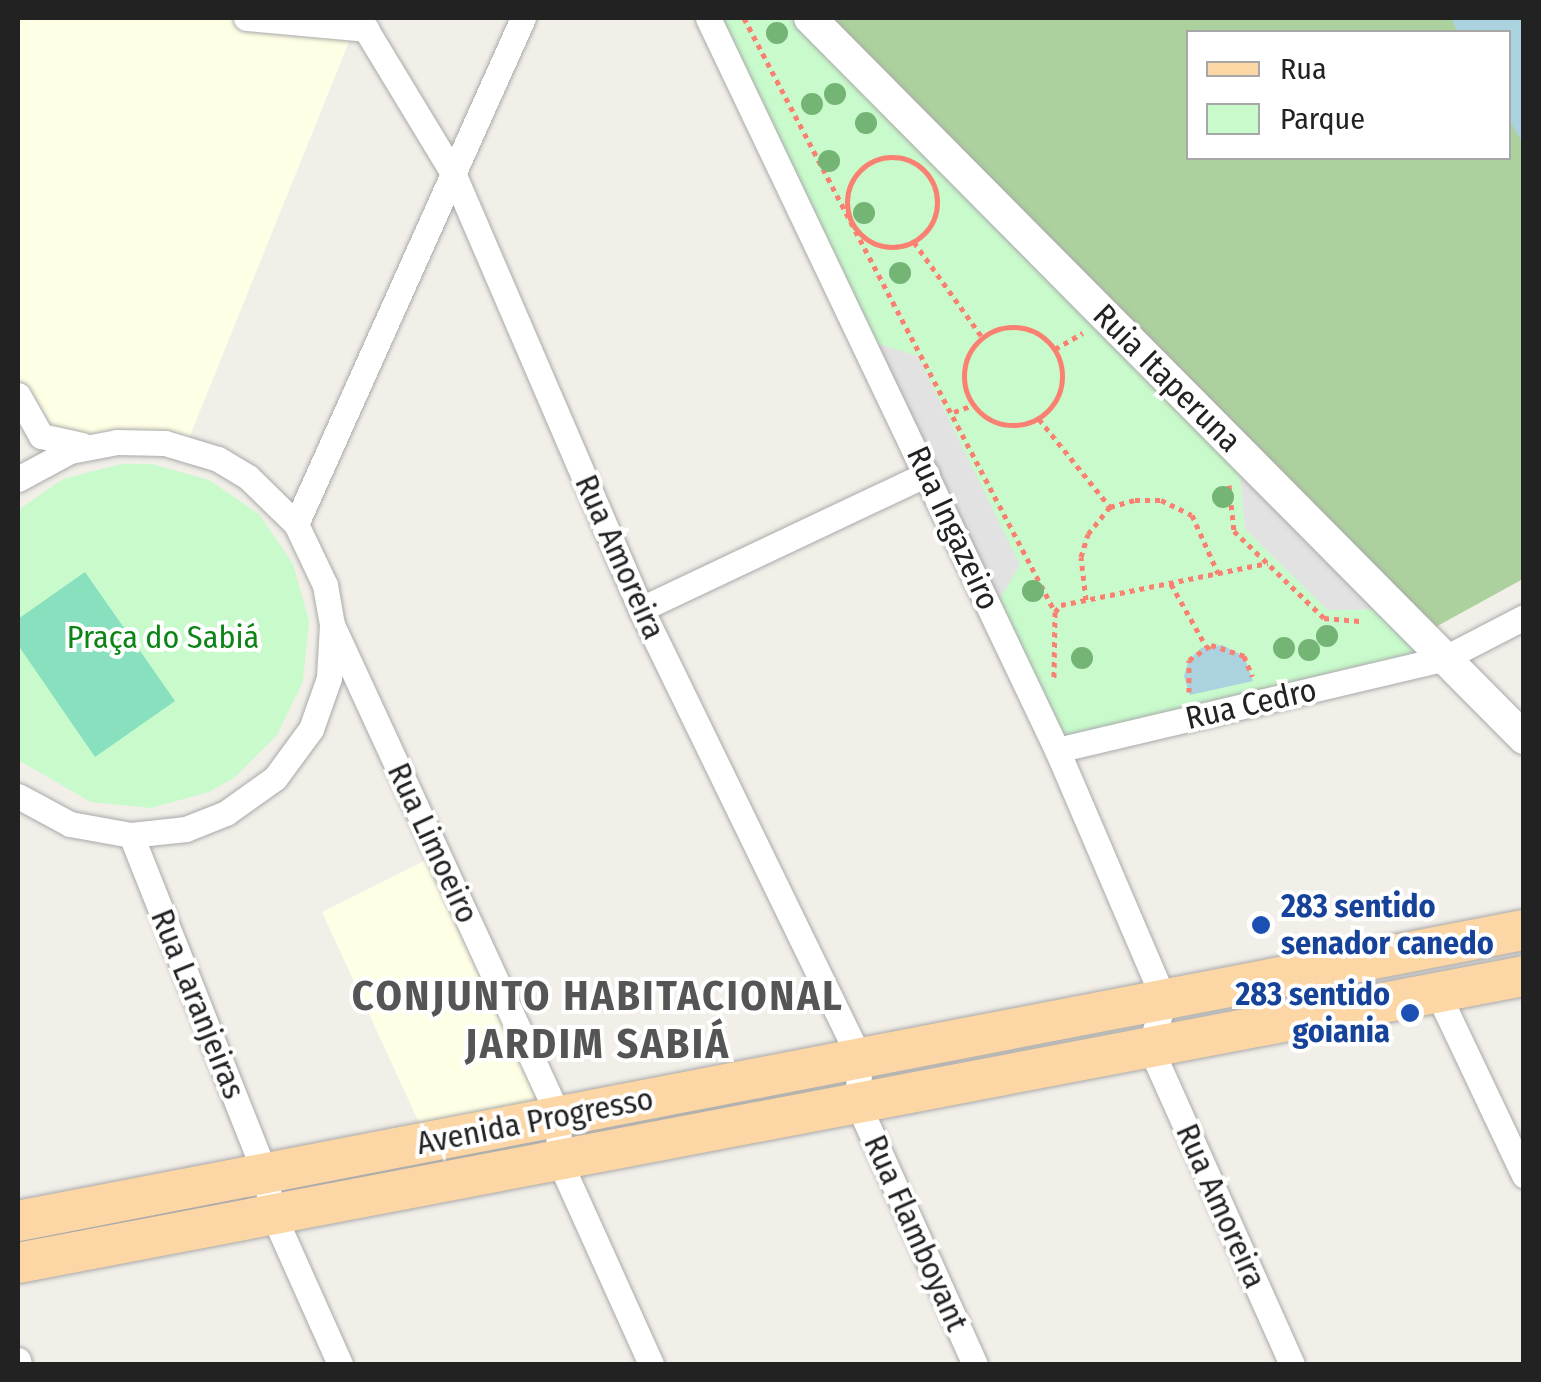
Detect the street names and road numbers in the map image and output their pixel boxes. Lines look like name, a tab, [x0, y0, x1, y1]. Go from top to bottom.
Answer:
street label: Ruia Itaperuna	[1085, 296, 1249, 460]
street label: Rua Ingazeiro	[898, 440, 1008, 616]
street label: Rua Amoreira	[567, 469, 673, 645]
street label: Rua Cedro	[1182, 670, 1320, 738]
street label: Rua Limoeiro	[379, 757, 487, 929]
street label: Rua Laranjeiras	[143, 904, 253, 1104]
street label: Avenida Progresso	[413, 1079, 657, 1163]
street label: Rua Amoreira	[1168, 1118, 1274, 1294]
street label: Rua Flamboyant	[856, 1129, 976, 1337]

